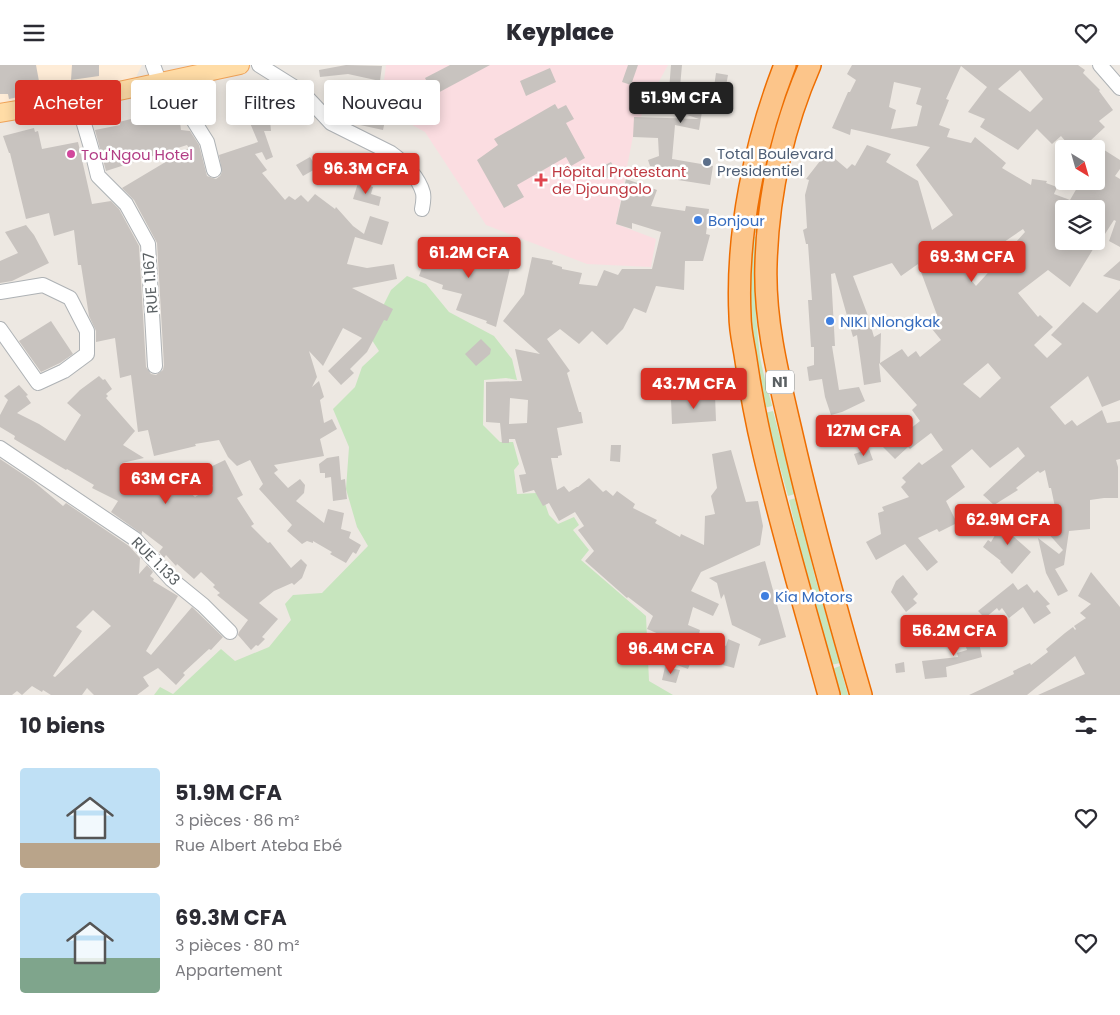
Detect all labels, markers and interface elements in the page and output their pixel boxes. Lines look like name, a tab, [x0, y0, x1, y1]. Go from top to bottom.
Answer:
text: Keyplace	[506, 17, 614, 48]
icon: menu	[20, 19, 48, 47]
icon: heart	[1072, 19, 1100, 47]
chip: Acheter	[15, 80, 121, 125]
chip: Louer	[131, 80, 216, 125]
chip: Filtres	[226, 80, 314, 125]
chip: Nouveau	[324, 80, 440, 125]
pin: 51.9M CFA	[624, 82, 738, 124]
text: 51.9M CFA	[640, 86, 722, 109]
north arrow	[1055, 140, 1105, 190]
map controls	[1055, 140, 1105, 250]
place label: Total Boulevard Presidentiel	[717, 143, 834, 181]
place label: Tou'Ngou Hotel	[81, 144, 193, 165]
marker: Tou'Ngou Hotel	[65, 148, 77, 160]
pin: 96.3M CFA	[309, 153, 423, 195]
marker: Total Boulevard Presidentiel	[701, 156, 713, 168]
text: 96.3M CFA	[323, 157, 409, 180]
place label: Hôpital Protestant de Djoungolo	[552, 161, 686, 199]
marker: Hôpital Protestant de Djoungolo	[534, 173, 548, 187]
button: layers	[1055, 200, 1105, 250]
place label: Bonjour	[708, 210, 765, 231]
marker: Bonjour	[692, 214, 704, 226]
pin: 61.2M CFA	[412, 237, 526, 279]
text: 61.2M CFA	[429, 241, 509, 264]
pin: 69.3M CFA	[915, 241, 1029, 283]
text: 69.3M CFA	[929, 245, 1015, 268]
street label: RUE 1.167	[137, 252, 163, 314]
place label: NIKI Nlongkak	[840, 311, 940, 332]
marker: NIKI Nlongkak	[824, 315, 836, 327]
pin: 43.7M CFA	[637, 367, 751, 410]
road number: N1	[766, 371, 794, 393]
text: 43.7M CFA	[652, 372, 736, 395]
pin: 127M CFA	[812, 415, 916, 457]
text: 127M CFA	[827, 419, 901, 442]
pin: 63M CFA	[120, 463, 212, 505]
text: 63M CFA	[131, 467, 201, 490]
pin: 62.9M CFA	[951, 503, 1065, 546]
text: 62.9M CFA	[966, 508, 1050, 531]
street label: RUE 1.133	[127, 532, 185, 590]
place label: Kia Motors	[775, 586, 853, 607]
marker: Kia Motors	[759, 590, 771, 602]
pin: 56.2M CFA	[897, 615, 1011, 657]
text: 56.2M CFA	[911, 619, 997, 642]
pin: 96.4M CFA	[614, 633, 728, 675]
text: 96.4M CFA	[628, 637, 714, 660]
text: 10 biens	[20, 711, 105, 740]
icon: filters	[1072, 711, 1100, 739]
text: 51.9M CFA	[175, 778, 282, 807]
icon: home	[60, 788, 120, 848]
icon: heart	[1072, 804, 1100, 832]
text: 3 pièces · 86 m²	[175, 809, 300, 832]
text: Rue Albert Ateba Ebé	[175, 834, 342, 857]
text: 69.3M CFA	[175, 903, 287, 932]
icon: home	[60, 913, 120, 973]
icon: heart	[1072, 929, 1100, 957]
text: 3 pièces · 80 m²	[175, 934, 299, 957]
text: Appartement	[175, 959, 282, 982]

